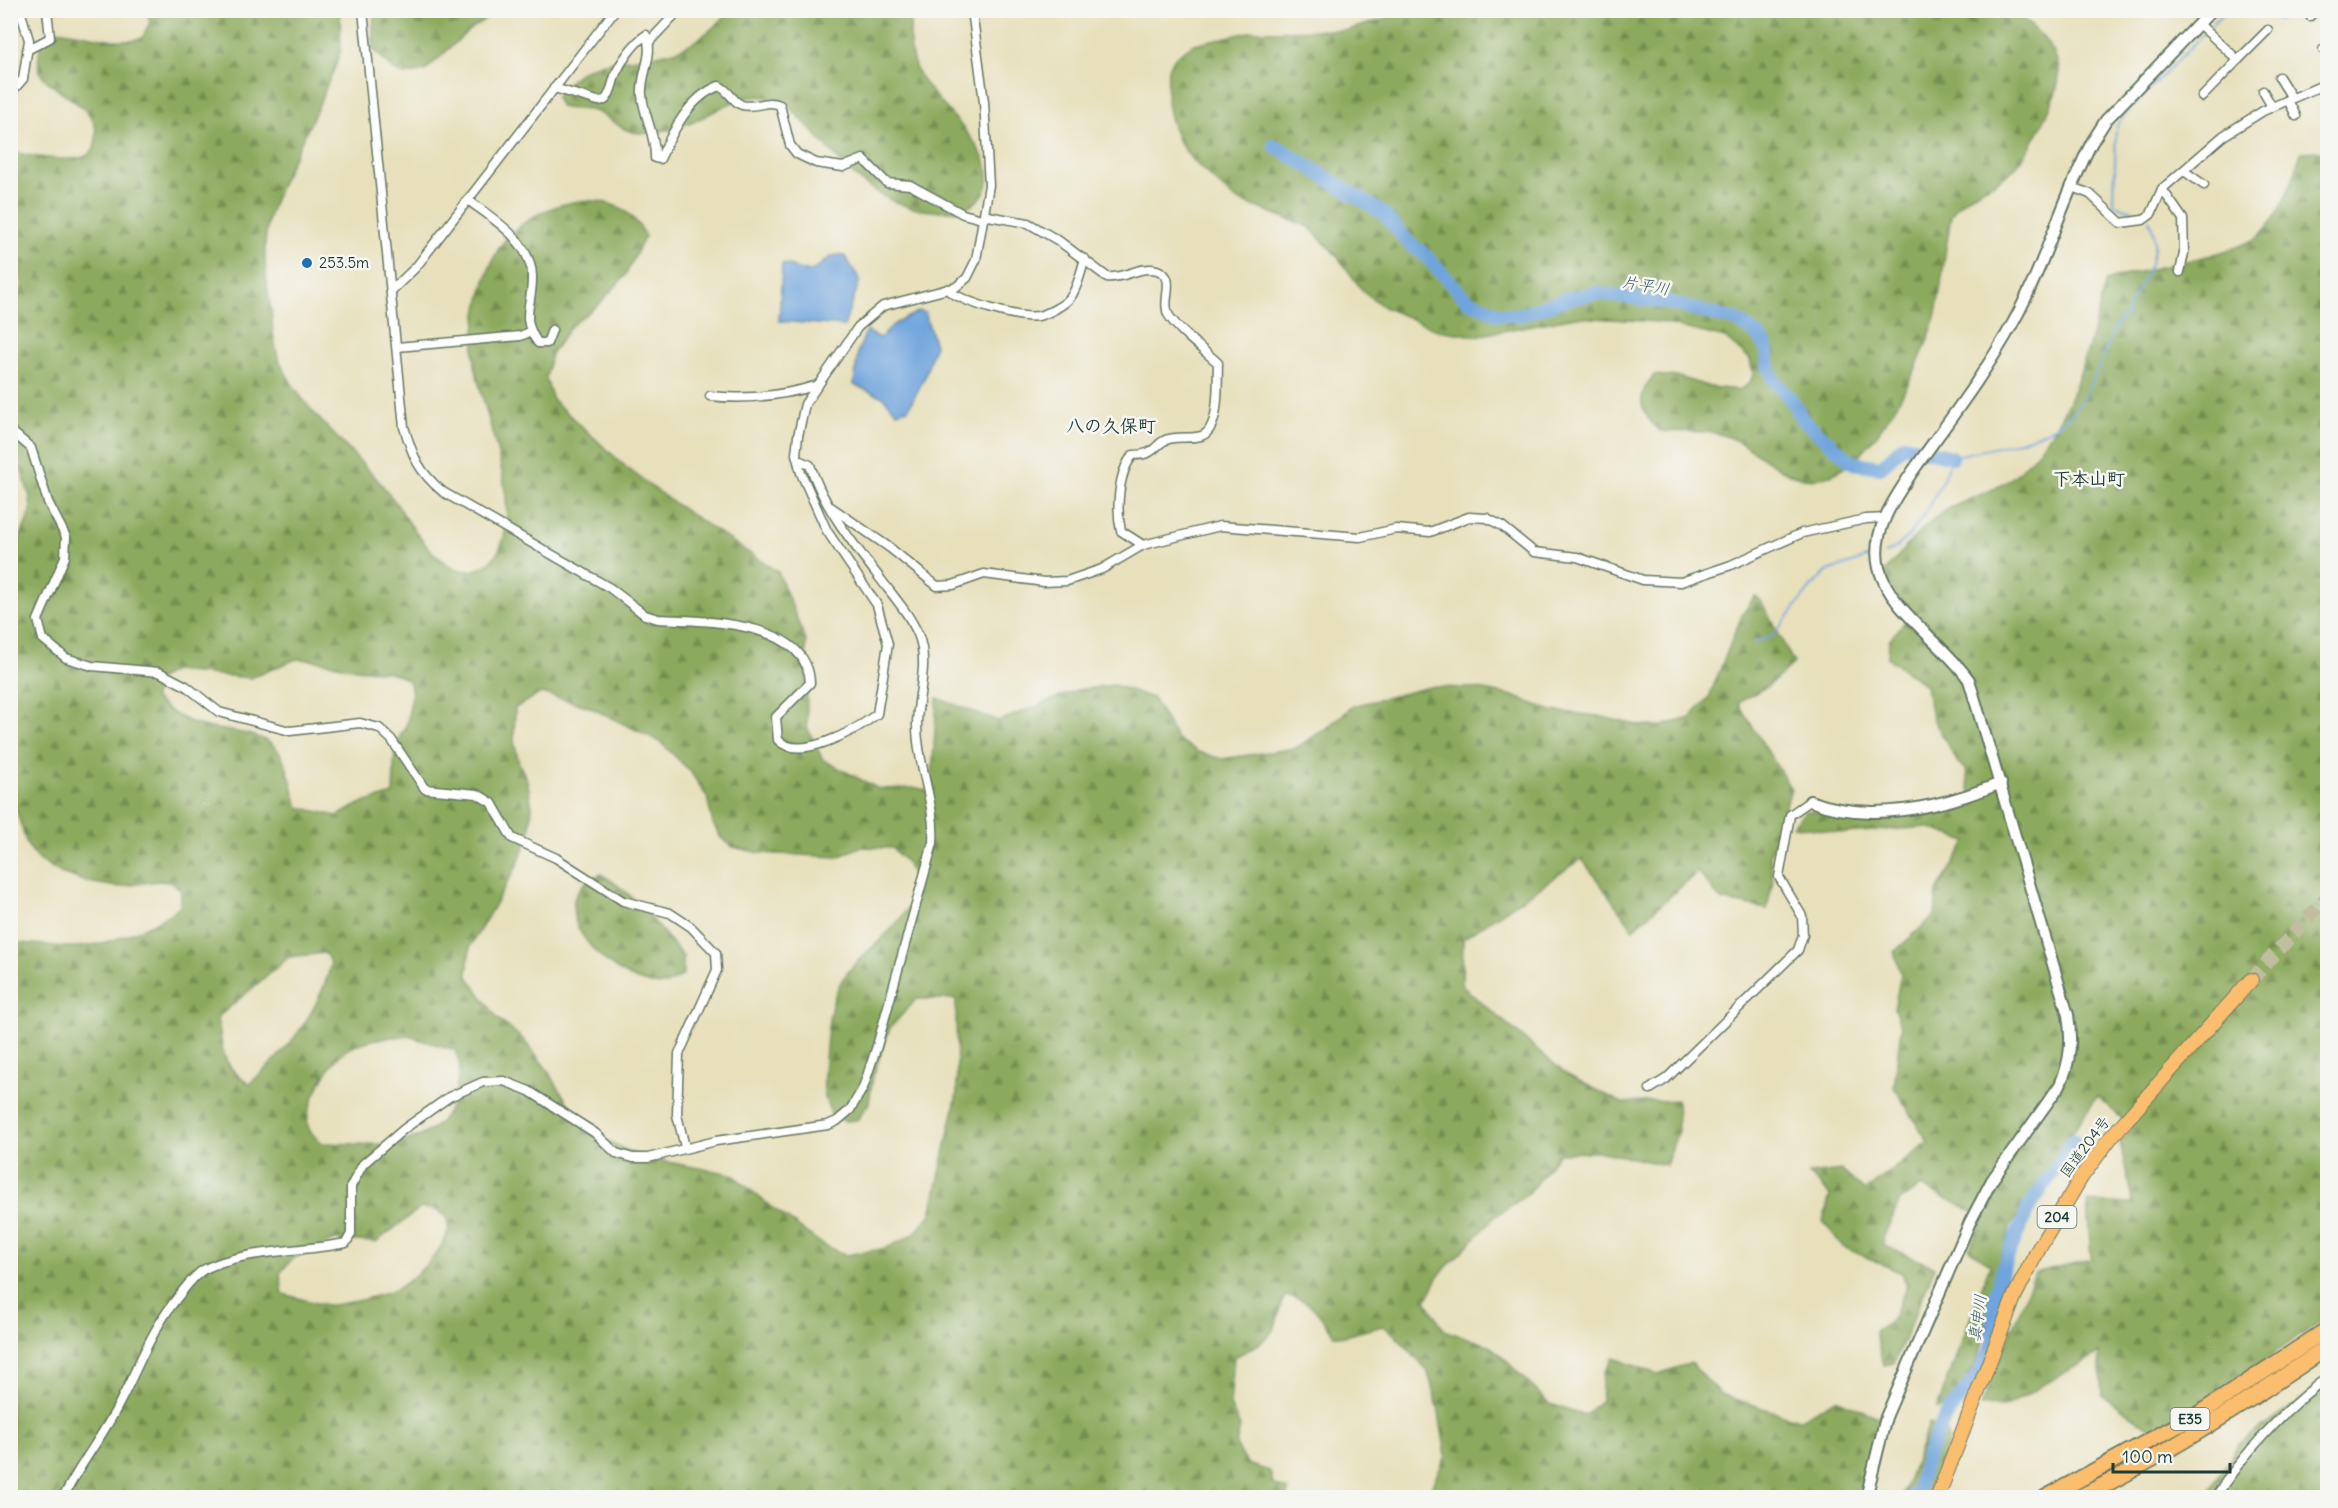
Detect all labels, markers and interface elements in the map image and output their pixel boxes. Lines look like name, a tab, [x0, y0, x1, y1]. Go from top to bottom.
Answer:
place label: 253.5m	[319, 253, 369, 272]
marker: 253.5m	[300, 256, 314, 270]
water label: 片平川	[1621, 271, 1671, 299]
district label: 八の久保町	[1066, 414, 1156, 437]
district label: 下本山町	[2053, 467, 2125, 490]
street label: 国道204号	[2055, 1112, 2114, 1181]
road number: 204	[2038, 1206, 2076, 1228]
water label: 真申川	[1964, 1293, 1990, 1343]
road number: E35	[2170, 1408, 2210, 1430]
scale bar	[2113, 1436, 2230, 1474]
text: 100 m	[2122, 1445, 2173, 1468]

